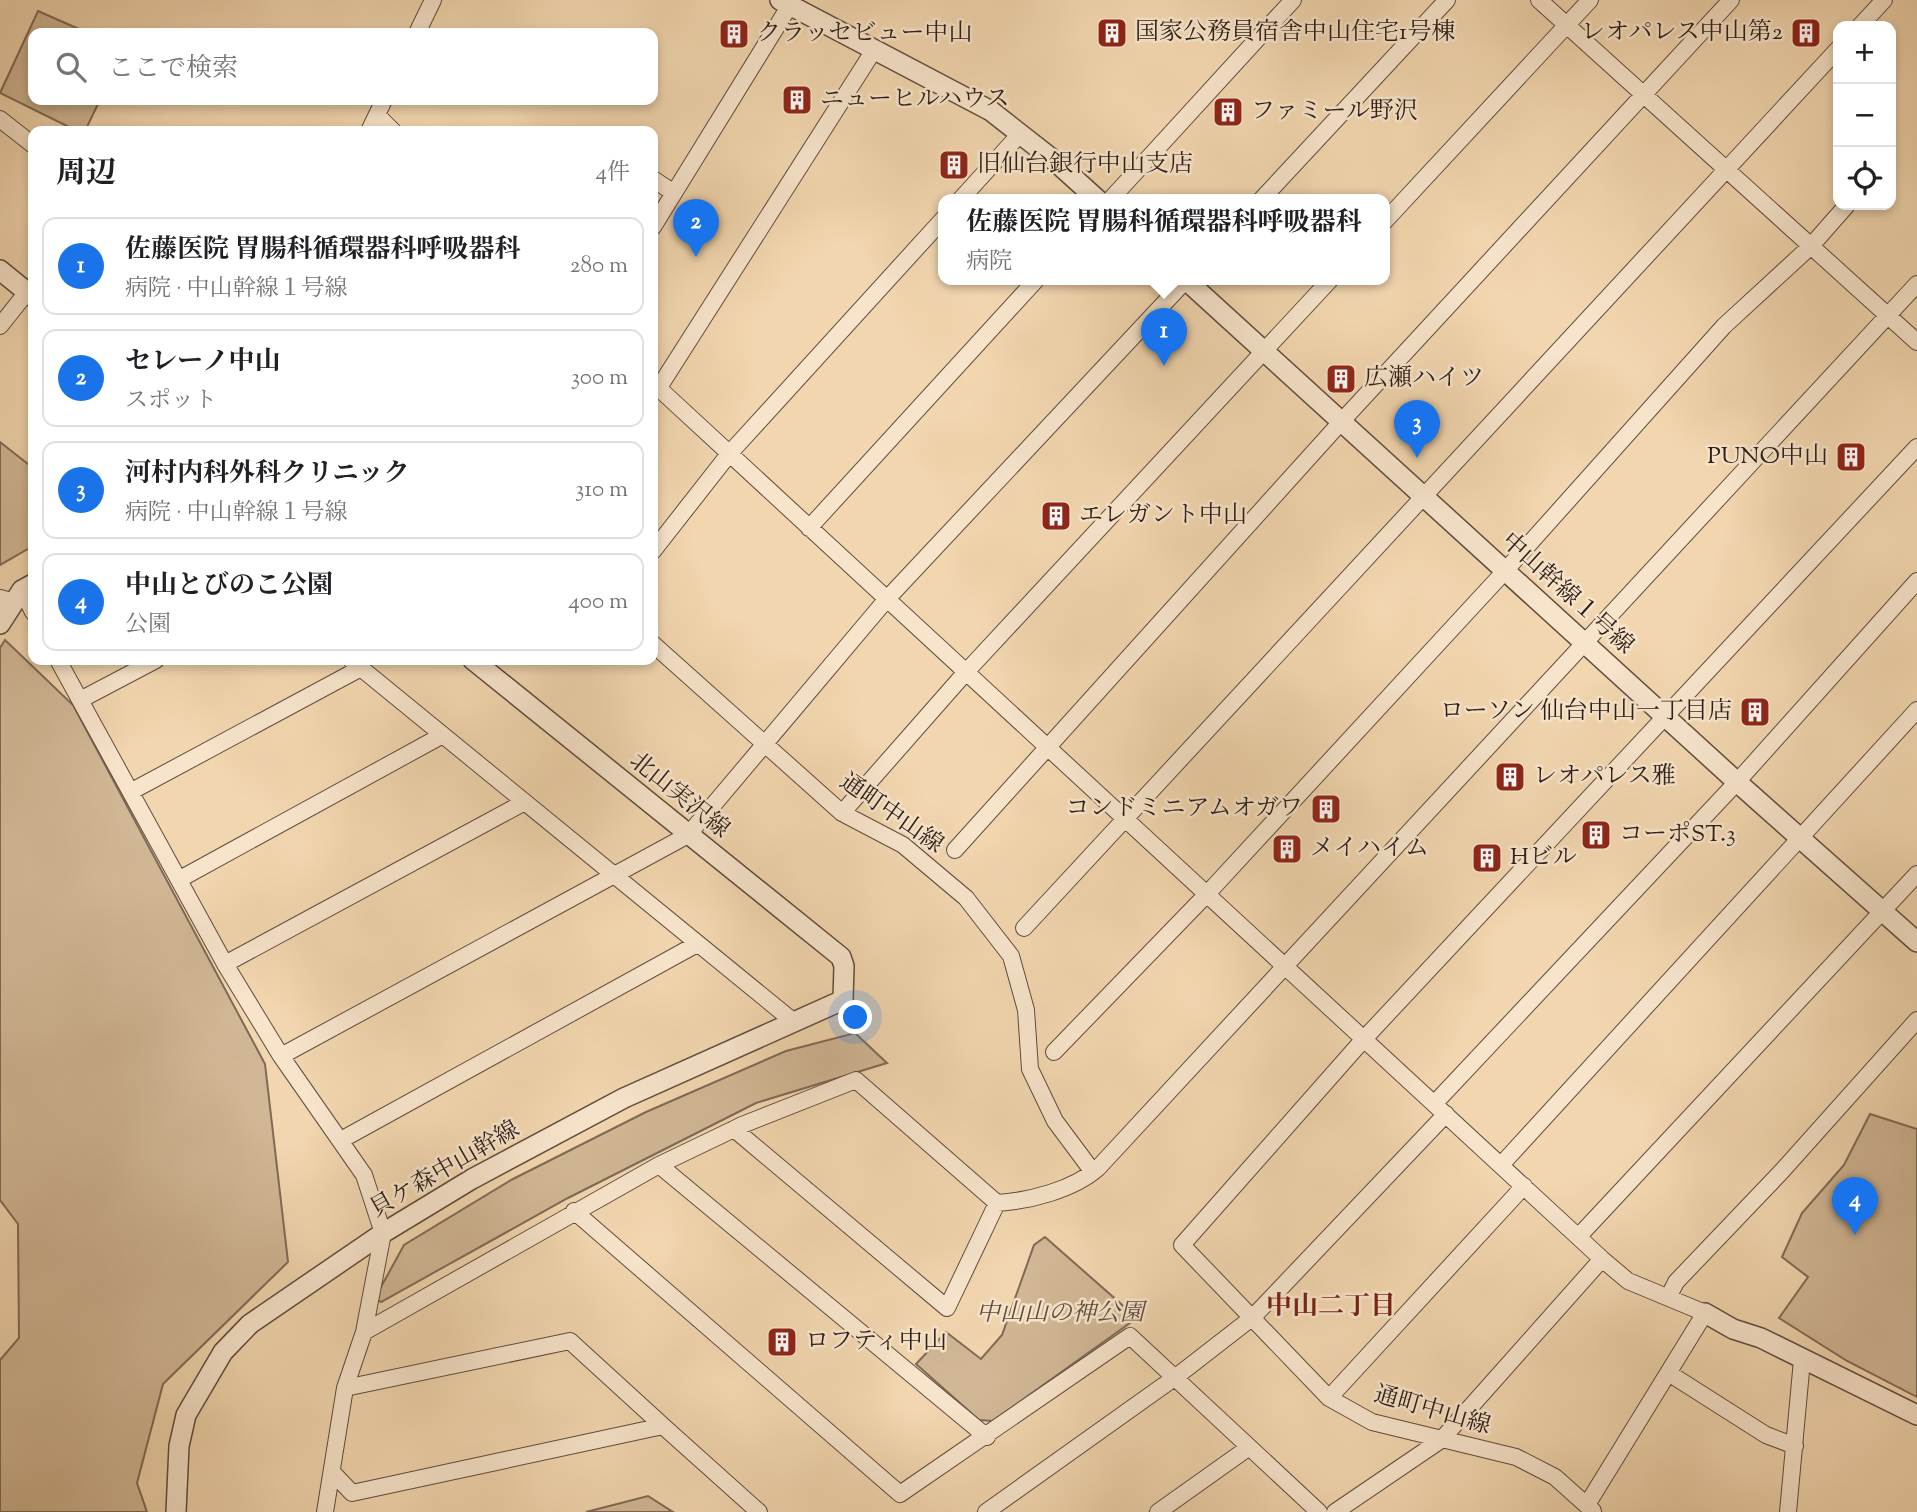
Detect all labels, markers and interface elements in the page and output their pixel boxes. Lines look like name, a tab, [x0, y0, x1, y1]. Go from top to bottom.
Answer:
building icon: 国家公務員宿舎中山住宅1号棟	[1095, 16, 1129, 50]
place label: 国家公務員宿舎中山住宅1号棟	[1135, 16, 1455, 50]
place label: レオパレス中山第2	[1581, 16, 1783, 50]
building icon: レオパレス中山第2	[1789, 16, 1823, 50]
building icon: クラッセビュー中山	[717, 17, 751, 51]
place label: クラッセビュー中山	[757, 17, 973, 51]
map controls	[1833, 21, 1896, 210]
button: +	[1833, 21, 1896, 84]
search box	[28, 28, 658, 105]
icon: search	[52, 48, 90, 86]
text: ここで検索	[108, 51, 238, 88]
building icon: ニューヒルハウス	[780, 83, 814, 117]
place label: ニューヒルハウス	[820, 83, 1010, 117]
button: −	[1833, 84, 1896, 147]
building icon: ファミール野沢	[1211, 95, 1245, 129]
place label: ファミール野沢	[1251, 95, 1418, 129]
button: locate	[1833, 147, 1896, 210]
building icon: 旧仙台銀行中山支店	[937, 148, 971, 182]
place label: 旧仙台銀行中山支店	[977, 148, 1193, 182]
text: 周辺	[56, 153, 116, 196]
text: 4件	[595, 157, 630, 190]
popup	[938, 194, 1390, 285]
pin: 2	[673, 199, 719, 257]
text: 佐藤医院 胃腸科循環器科呼吸器科	[966, 205, 1362, 242]
text: 佐藤医院 胃腸科循環器科呼吸器科	[125, 232, 521, 269]
text: 病院	[966, 246, 1012, 279]
text: 1	[77, 250, 85, 283]
text: 280 m	[570, 250, 628, 283]
text: 病院 · 中山幹線１号線	[125, 273, 348, 306]
pin: 1	[1141, 308, 1187, 366]
text: セレーノ中山	[125, 344, 280, 381]
text: 2	[76, 362, 86, 395]
text: 300 m	[571, 362, 628, 395]
building icon: 広瀬ハイツ	[1324, 362, 1358, 396]
place label: 広瀬ハイツ	[1364, 362, 1484, 396]
text: スポット	[125, 385, 217, 418]
pin: 3	[1394, 400, 1440, 458]
place label: PUNO中山	[1707, 440, 1828, 474]
building icon: PUNO中山	[1834, 440, 1868, 474]
text: 河村内科外科クリニック	[125, 456, 409, 493]
text: 3	[76, 474, 86, 507]
text: 310 m	[575, 474, 628, 507]
text: 病院 · 中山幹線１号線	[125, 497, 348, 530]
building icon: エレガント中山	[1039, 499, 1073, 533]
place label: エレガント中山	[1079, 499, 1247, 533]
street label: 中山幹線１号線	[1493, 525, 1641, 663]
text: 中山とびのこ公園	[125, 568, 333, 605]
text: 4	[75, 586, 87, 619]
text: 400 m	[568, 586, 628, 619]
text: 公園	[125, 609, 171, 642]
place label: ローソン 仙台中山一丁目店	[1440, 695, 1732, 729]
building icon: ローソン 仙台中山一丁目店	[1738, 695, 1772, 729]
street label: 北山実沢線	[622, 745, 736, 847]
building icon: レオパレス雅	[1493, 760, 1527, 794]
place label: レオパレス雅	[1533, 760, 1676, 794]
street label: 通町中山線	[832, 766, 950, 862]
place label: コンドミニアムオガワ	[1065, 792, 1303, 826]
building icon: コンドミニアムオガワ	[1309, 792, 1343, 826]
building icon: コーポST.3	[1579, 818, 1613, 852]
place label: コーポST.3	[1619, 818, 1736, 852]
building icon: メイハイム	[1270, 832, 1304, 866]
place label: メイハイム	[1310, 832, 1429, 866]
building icon: Hビル	[1470, 841, 1504, 875]
place label: Hビル	[1510, 841, 1577, 875]
your location	[838, 1000, 872, 1034]
street label: 貝ケ森中山幹線	[364, 1113, 526, 1227]
pin: 4	[1832, 1177, 1878, 1235]
district label: 中山二丁目	[1266, 1289, 1396, 1326]
park label: 中山山の神公園	[976, 1297, 1148, 1331]
building icon: ロフティ中山	[765, 1325, 799, 1359]
place label: ロフティ中山	[805, 1325, 947, 1359]
street label: 通町中山線	[1370, 1378, 1494, 1444]

